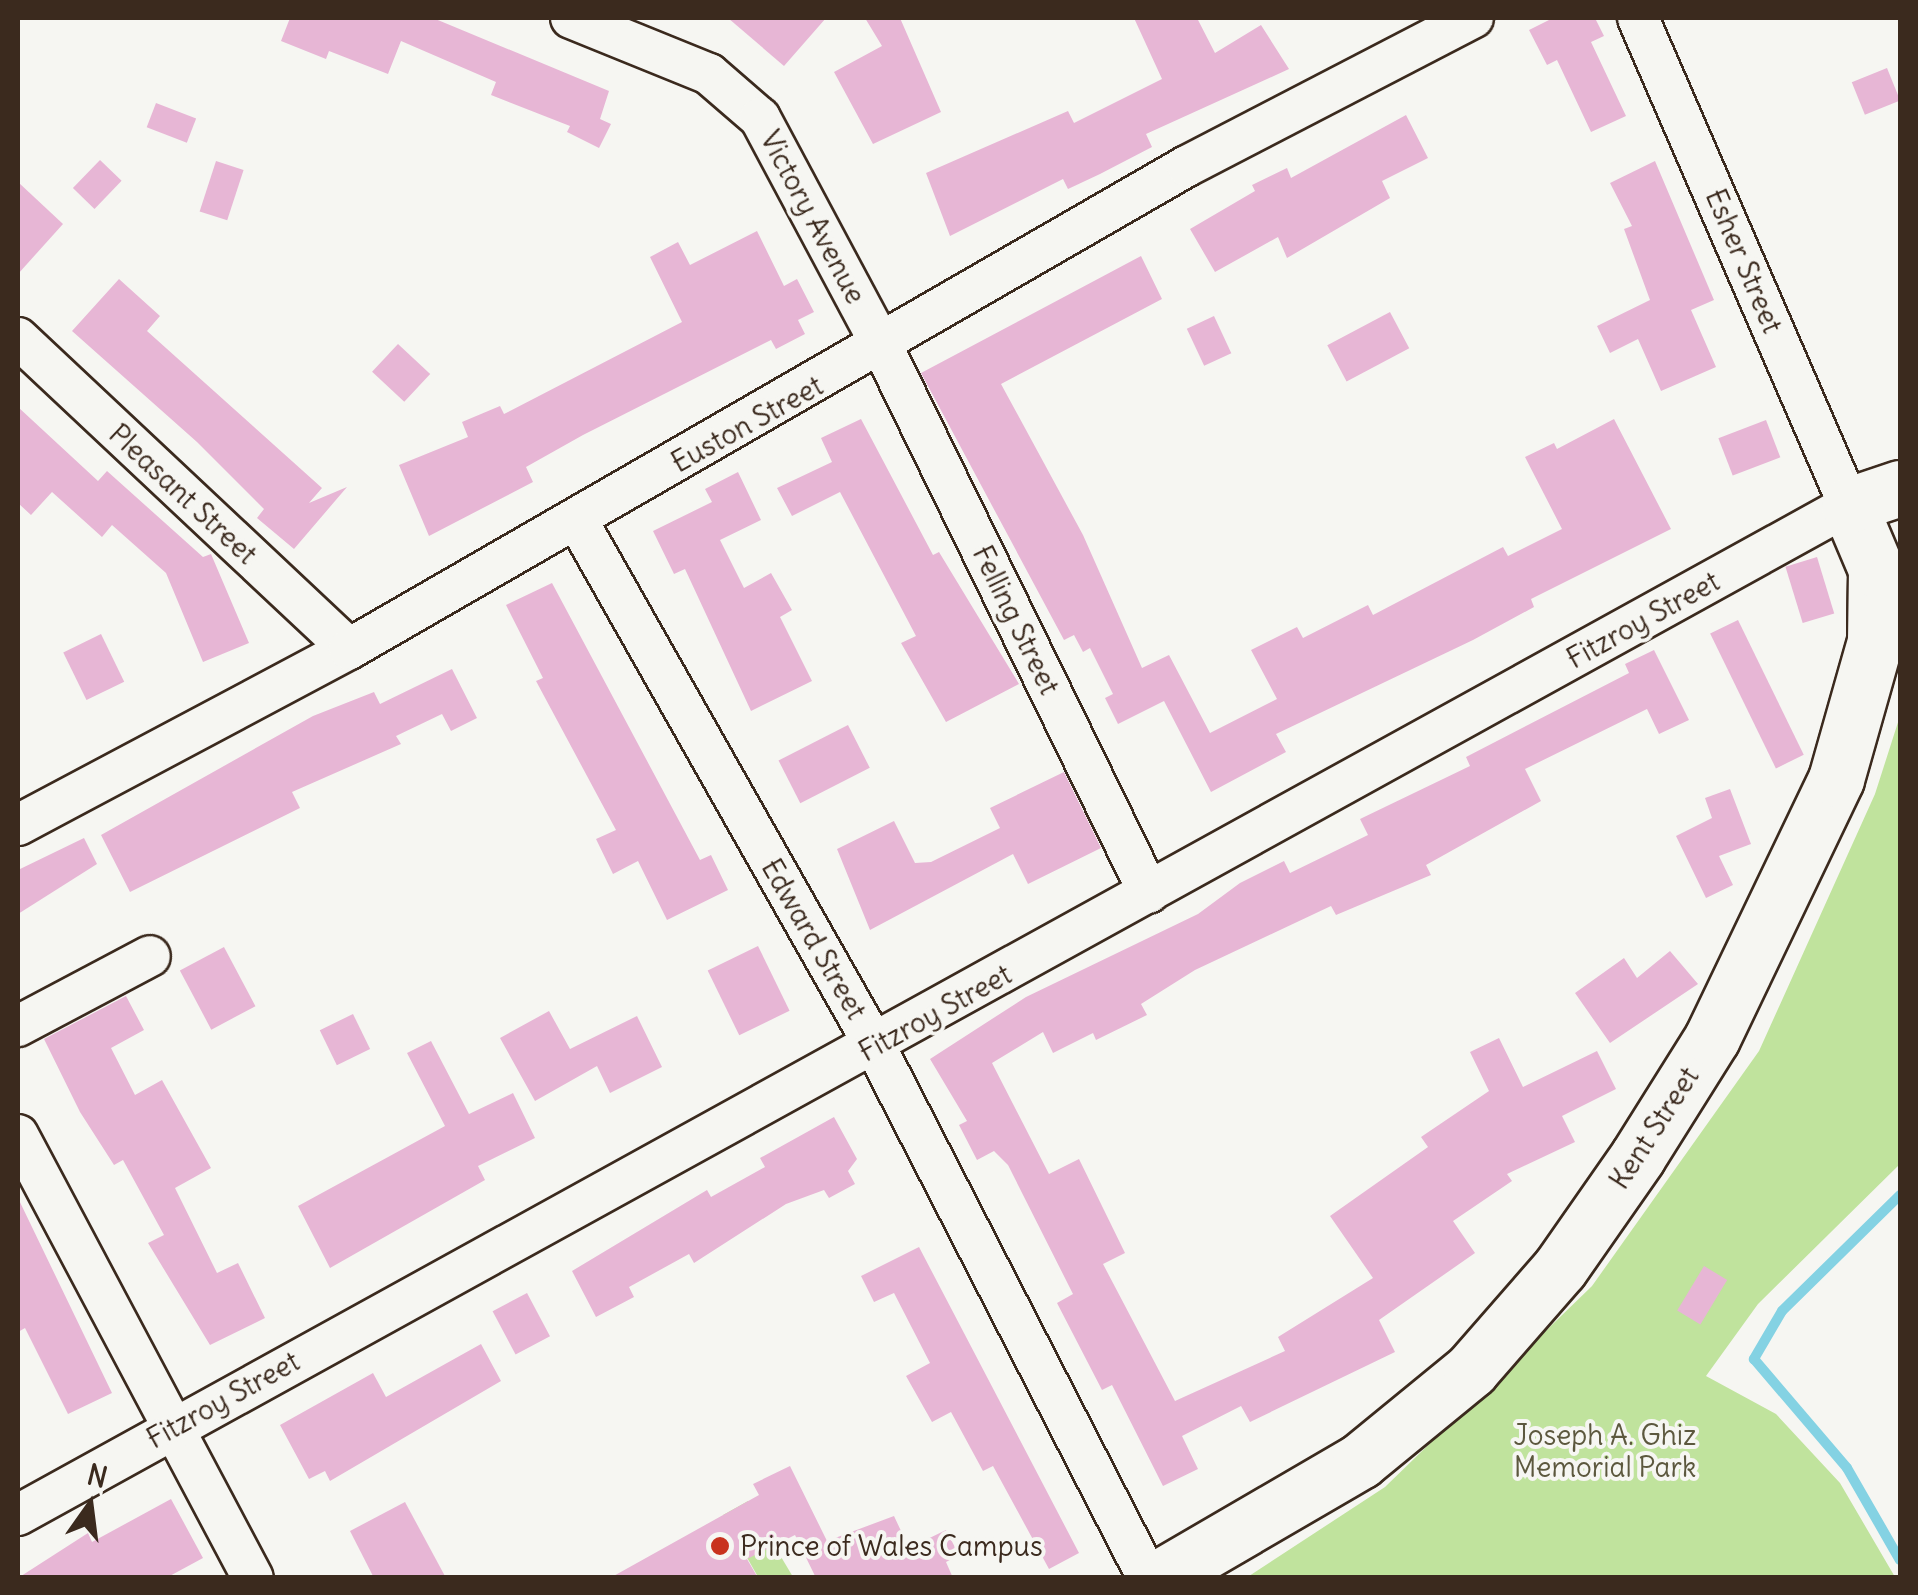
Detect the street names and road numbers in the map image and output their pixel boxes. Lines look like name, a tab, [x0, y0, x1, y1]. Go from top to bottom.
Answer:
street label: Victory Avenue	[753, 125, 873, 309]
street label: Esher Street	[1699, 184, 1789, 338]
street label: Euston Street	[665, 369, 829, 479]
street label: Pleasant Street	[102, 417, 264, 571]
street label: Felling Street	[966, 540, 1066, 700]
street label: Fitzroy Street	[1561, 564, 1725, 676]
street label: Edward Street	[755, 853, 873, 1025]
street label: Fitzroy Street	[853, 957, 1017, 1069]
street label: Kent Street	[1602, 1061, 1706, 1195]
street label: Fitzroy Street	[141, 1344, 305, 1456]

